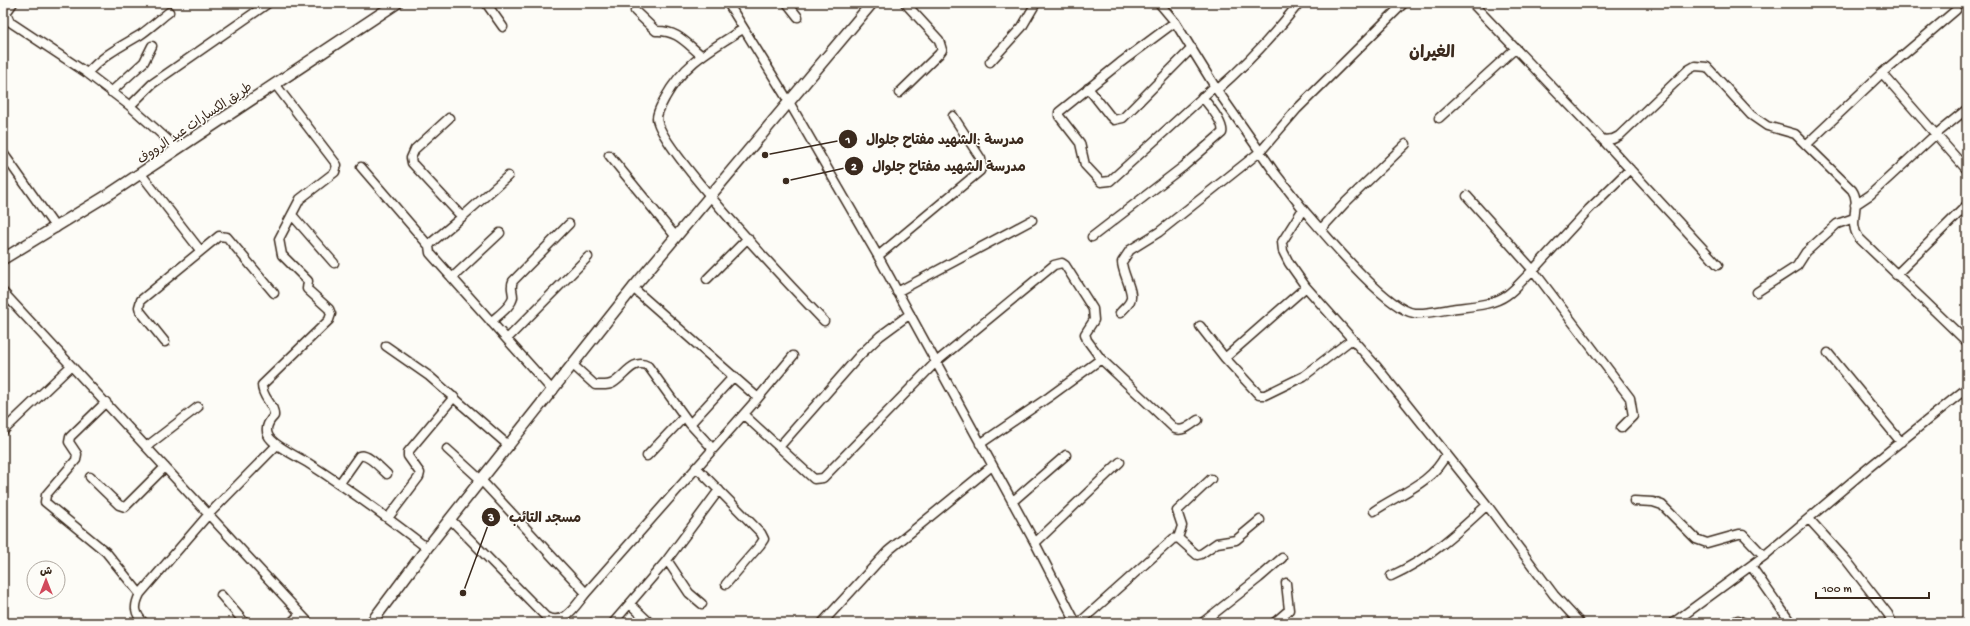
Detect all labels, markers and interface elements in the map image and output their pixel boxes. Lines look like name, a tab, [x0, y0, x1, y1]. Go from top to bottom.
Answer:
district label: الغيران	[1409, 44, 1455, 64]
street label: طريق الكسارات عبد الرووف	[135, 80, 256, 168]
callout: مدرسة :الشهيد مفتاح جلوال	[838, 126, 1032, 152]
text: مدرسة :الشهيد مفتاح جلوال	[866, 133, 1024, 150]
text: 1	[845, 134, 851, 148]
callout: مدرسة الشهيد مفتاح جلوال	[844, 153, 1034, 179]
text: مدرسة الشهيد مفتاح جلوال	[872, 160, 1026, 177]
text: 2	[851, 161, 857, 175]
callout: مسجد التائب	[481, 504, 589, 530]
text: مسجد التائب	[509, 511, 581, 528]
text: 3	[487, 512, 494, 526]
north arrow	[26, 560, 66, 600]
text: ش	[40, 566, 52, 578]
scale bar	[1816, 574, 1929, 600]
text: 100 m	[1821, 583, 1852, 597]

